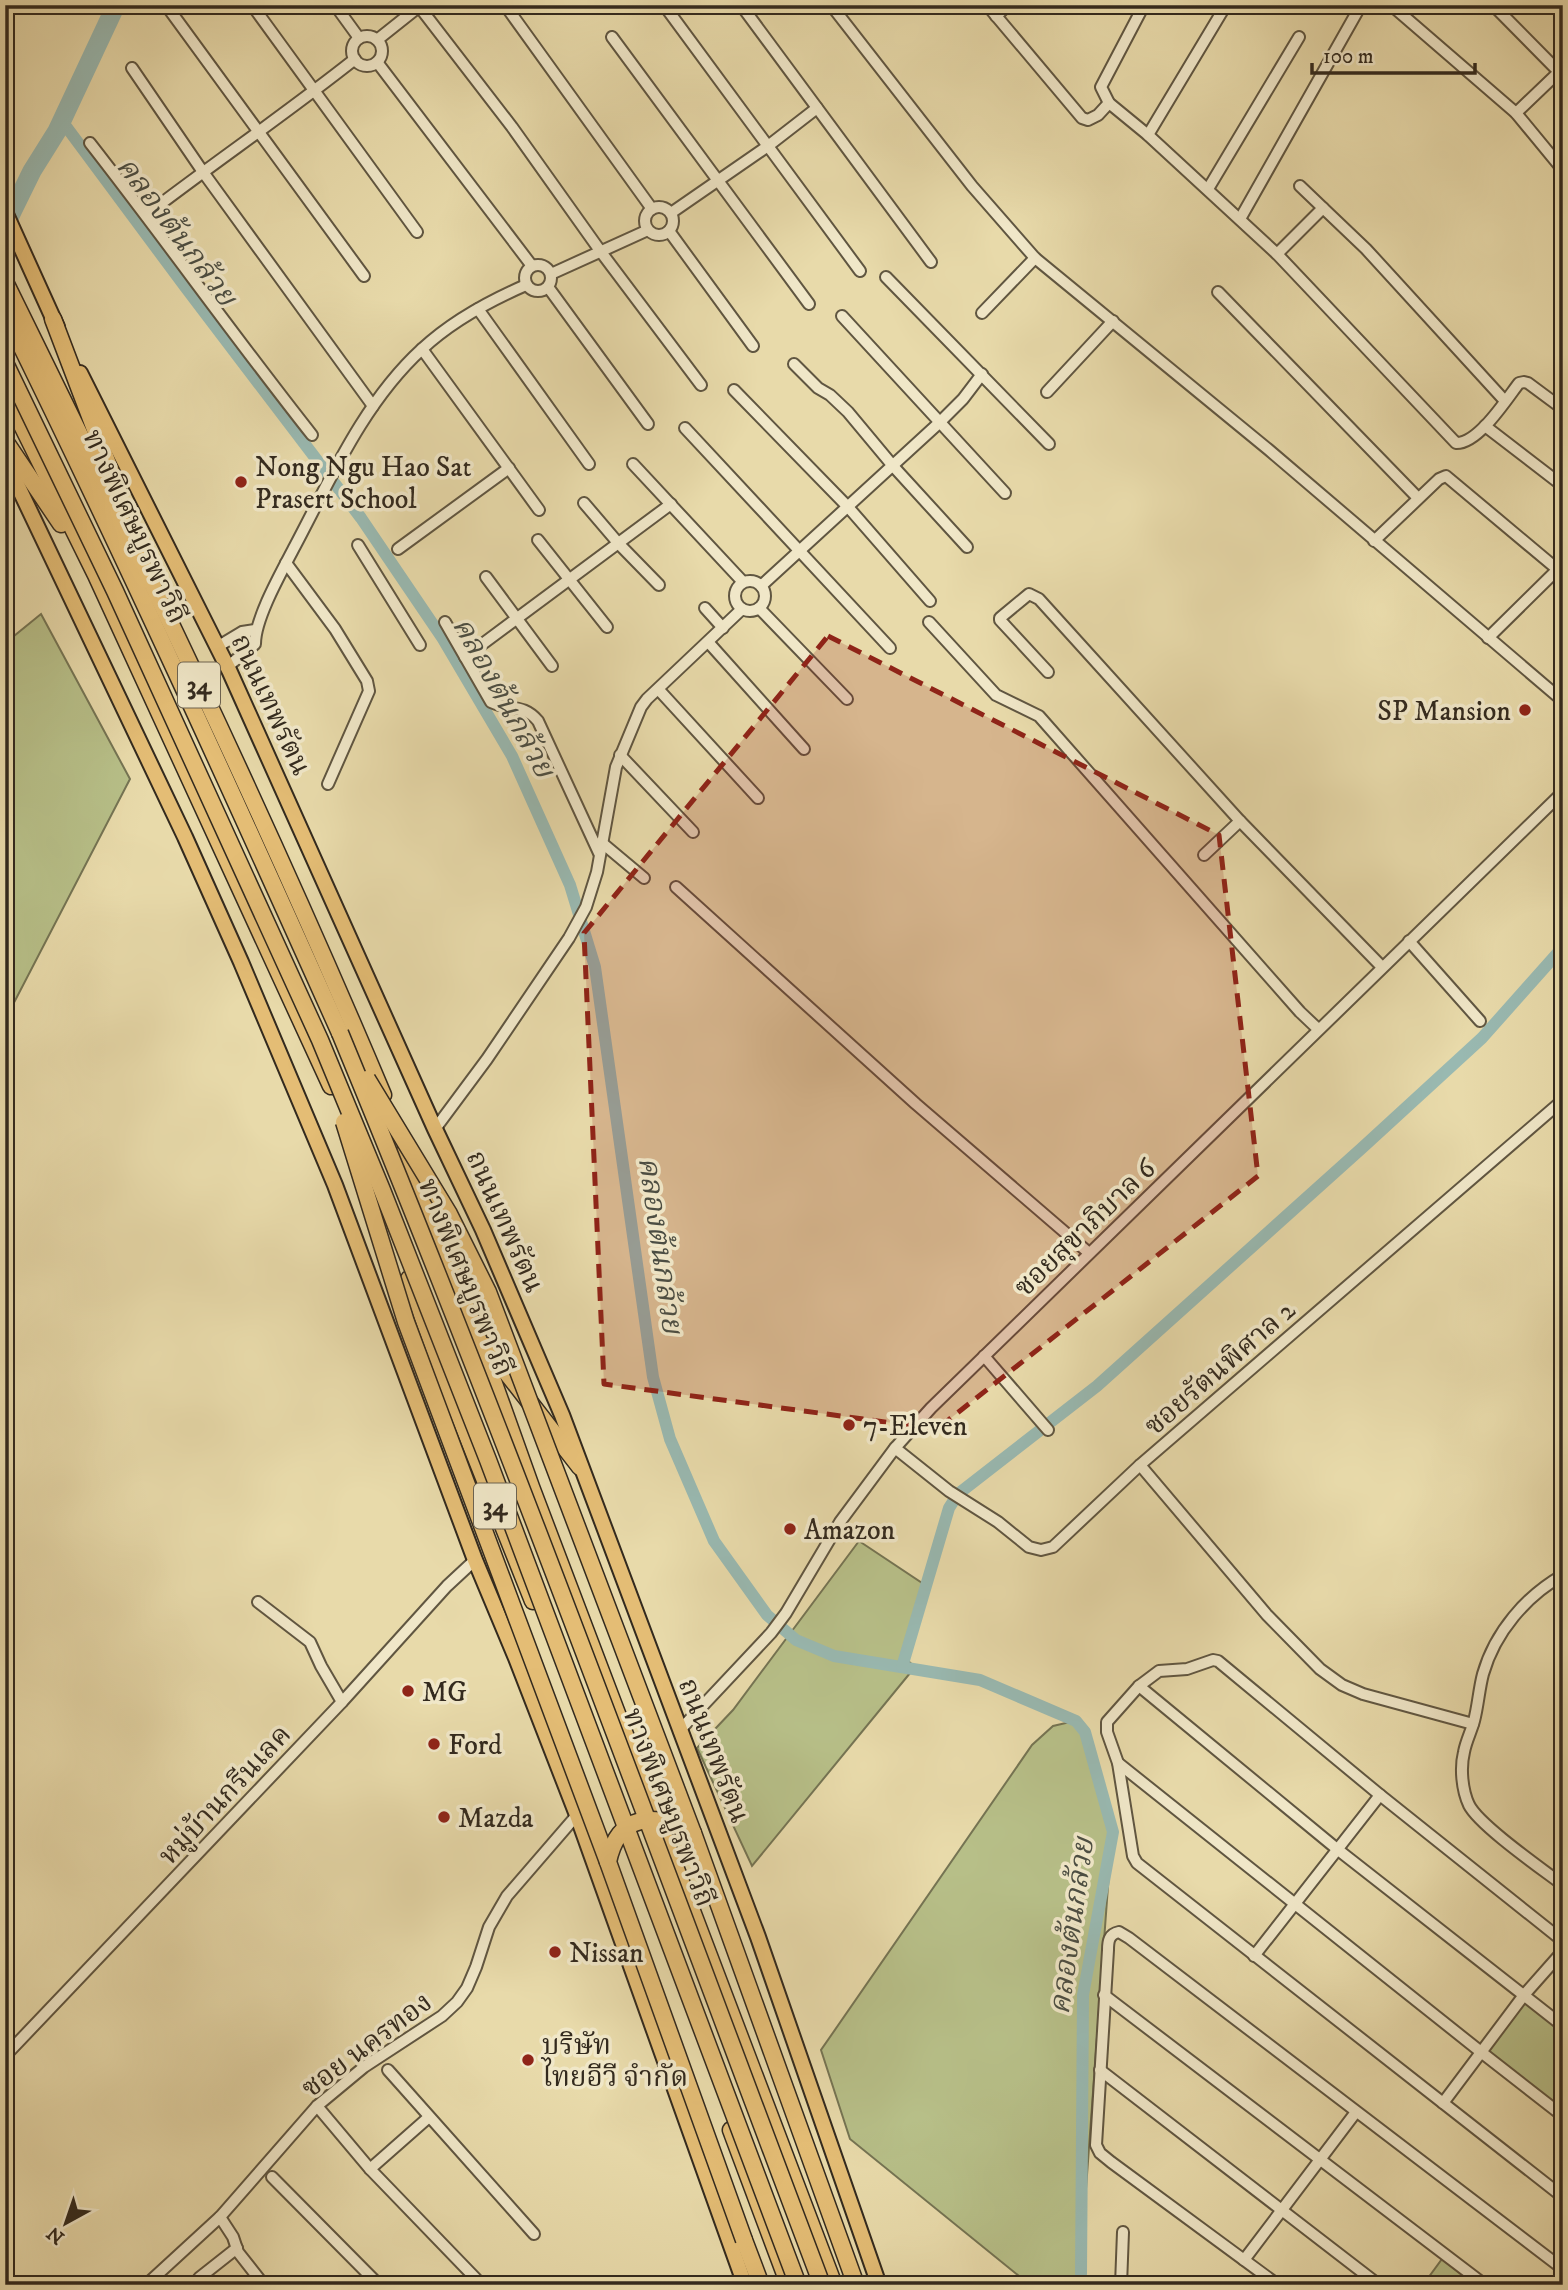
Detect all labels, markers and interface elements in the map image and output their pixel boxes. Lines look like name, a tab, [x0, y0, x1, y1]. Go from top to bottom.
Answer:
scale bar	[1312, 32, 1475, 76]
text: 100 m	[1323, 44, 1374, 70]
water label: คลองต้นกล้วย	[107, 150, 245, 316]
street label: ทางพิเศษบูรพาวิถี	[74, 424, 195, 629]
place label: Nong Ngu Hao Sat Prasert School	[255, 450, 471, 517]
marker: Nong Ngu Hao Sat Prasert School	[233, 474, 249, 490]
water label: คลองต้นกล้วย	[443, 611, 563, 786]
street label: ถนนเทพรัตน	[223, 628, 319, 781]
road number: 34	[178, 663, 220, 708]
place label: SP Mansion	[1377, 694, 1511, 729]
marker: SP Mansion	[1517, 702, 1533, 718]
street label: ถนนเทพรัตน	[458, 1145, 552, 1298]
street label: ซอยสุขาภิบาล 6	[1007, 1151, 1164, 1304]
water label: คลองต้นกล้วย	[629, 1154, 691, 1338]
street label: ทางพิเศษบูรพาวิถี	[410, 1174, 521, 1382]
street label: ซอยรัตนพิศาล 2	[1137, 1293, 1303, 1443]
place label: 7-Eleven	[863, 1409, 968, 1444]
marker: 7-Eleven	[841, 1417, 857, 1433]
road number: 34	[474, 1484, 516, 1528]
place label: Amazon	[804, 1513, 896, 1548]
marker: Amazon	[782, 1521, 798, 1537]
street label: ถนนเทพรัตน	[670, 1673, 757, 1828]
place label: MG	[422, 1675, 467, 1710]
marker: MG	[400, 1683, 416, 1699]
street label: ทางพิเศษบูรพาวิถี	[615, 1703, 723, 1912]
street label: หมู่บ้านกรีนเลค	[151, 1718, 299, 1872]
place label: Ford	[448, 1728, 502, 1763]
marker: Ford	[426, 1736, 442, 1752]
place label: Mazda	[458, 1801, 534, 1836]
marker: Mazda	[436, 1809, 452, 1825]
water label: คลองต้นกล้วย	[1042, 1833, 1103, 2017]
place label: Nissan	[569, 1936, 644, 1971]
marker: Nissan	[547, 1944, 563, 1960]
street label: ซอย นครทอง	[295, 1985, 439, 2106]
place label: บริษัท ไทยอีวี จำกัด	[540, 2028, 688, 2095]
marker: บริษัท ไทยอีวี จำกัด	[520, 2052, 536, 2068]
north arrow	[32, 2188, 102, 2258]
text: N	[42, 2221, 69, 2249]

